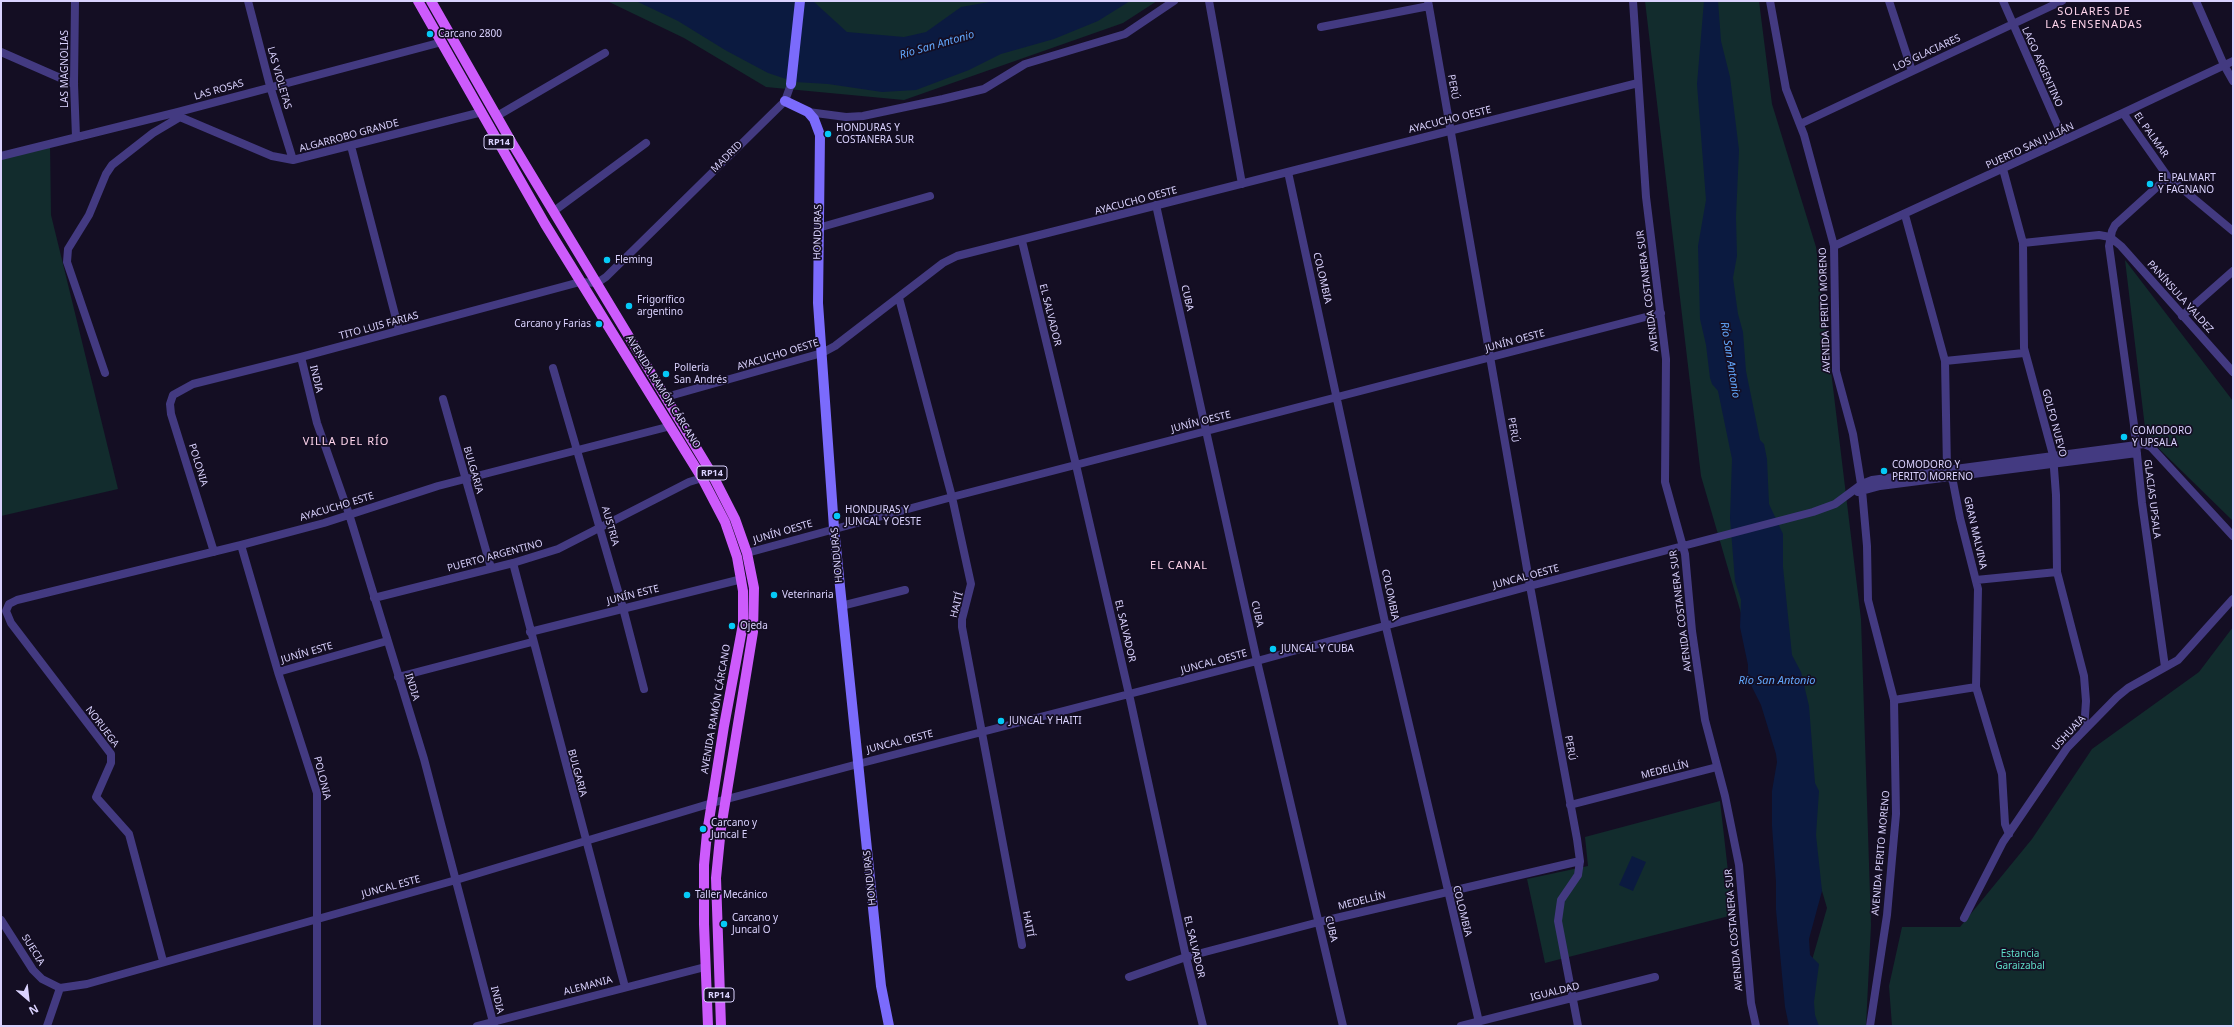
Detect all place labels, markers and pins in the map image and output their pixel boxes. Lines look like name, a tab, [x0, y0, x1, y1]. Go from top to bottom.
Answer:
place label: Carcano 2800	[438, 28, 502, 40]
marker: Carcano 2800	[425, 29, 435, 39]
place label: HONDURAS Y COSTANERA SUR	[836, 122, 914, 146]
marker: HONDURAS Y COSTANERA SUR	[823, 129, 833, 139]
place label: EL PALMART Y FAGNANO	[2158, 172, 2216, 196]
marker: EL PALMART Y FAGNANO	[2145, 179, 2155, 189]
place label: Fleming	[615, 254, 653, 266]
marker: Fleming	[602, 255, 612, 265]
place label: Frigorífico argentino	[637, 294, 685, 318]
marker: Frigorífico argentino	[624, 301, 634, 311]
place label: Carcano y Farias	[514, 318, 591, 330]
marker: Carcano y Farias	[594, 319, 604, 329]
place label: Pollería San Andrés	[674, 362, 727, 386]
marker: Pollería San Andrés	[661, 369, 671, 379]
place label: COMODORO Y UPSALA	[2132, 425, 2192, 448]
marker: COMODORO Y UPSALA	[2119, 432, 2129, 442]
place label: COMODORO Y PERITO MORENO	[1892, 459, 1973, 482]
marker: COMODORO Y PERITO MORENO	[1879, 466, 1889, 476]
place label: HONDURAS Y JUNCAL Y OESTE	[845, 504, 921, 528]
marker: HONDURAS Y JUNCAL Y OESTE	[832, 511, 842, 521]
place label: Veterinaria	[782, 589, 834, 601]
marker: Veterinaria	[769, 590, 779, 600]
place label: Ojeda	[740, 620, 768, 632]
marker: Ojeda	[727, 621, 737, 631]
place label: JUNCAL Y CUBA	[1281, 643, 1354, 655]
marker: JUNCAL Y CUBA	[1268, 644, 1278, 654]
place label: JUNCAL Y HAITI	[1009, 715, 1082, 727]
marker: JUNCAL Y HAITI	[996, 716, 1006, 726]
place label: Carcano y Juncal E	[711, 817, 757, 840]
marker: Carcano y Juncal E	[698, 824, 708, 834]
place label: Taller Mecánico	[695, 889, 768, 901]
marker: Taller Mecánico	[682, 890, 692, 900]
place label: Carcano y Juncal O	[732, 912, 778, 936]
marker: Carcano y Juncal O	[719, 919, 729, 929]

